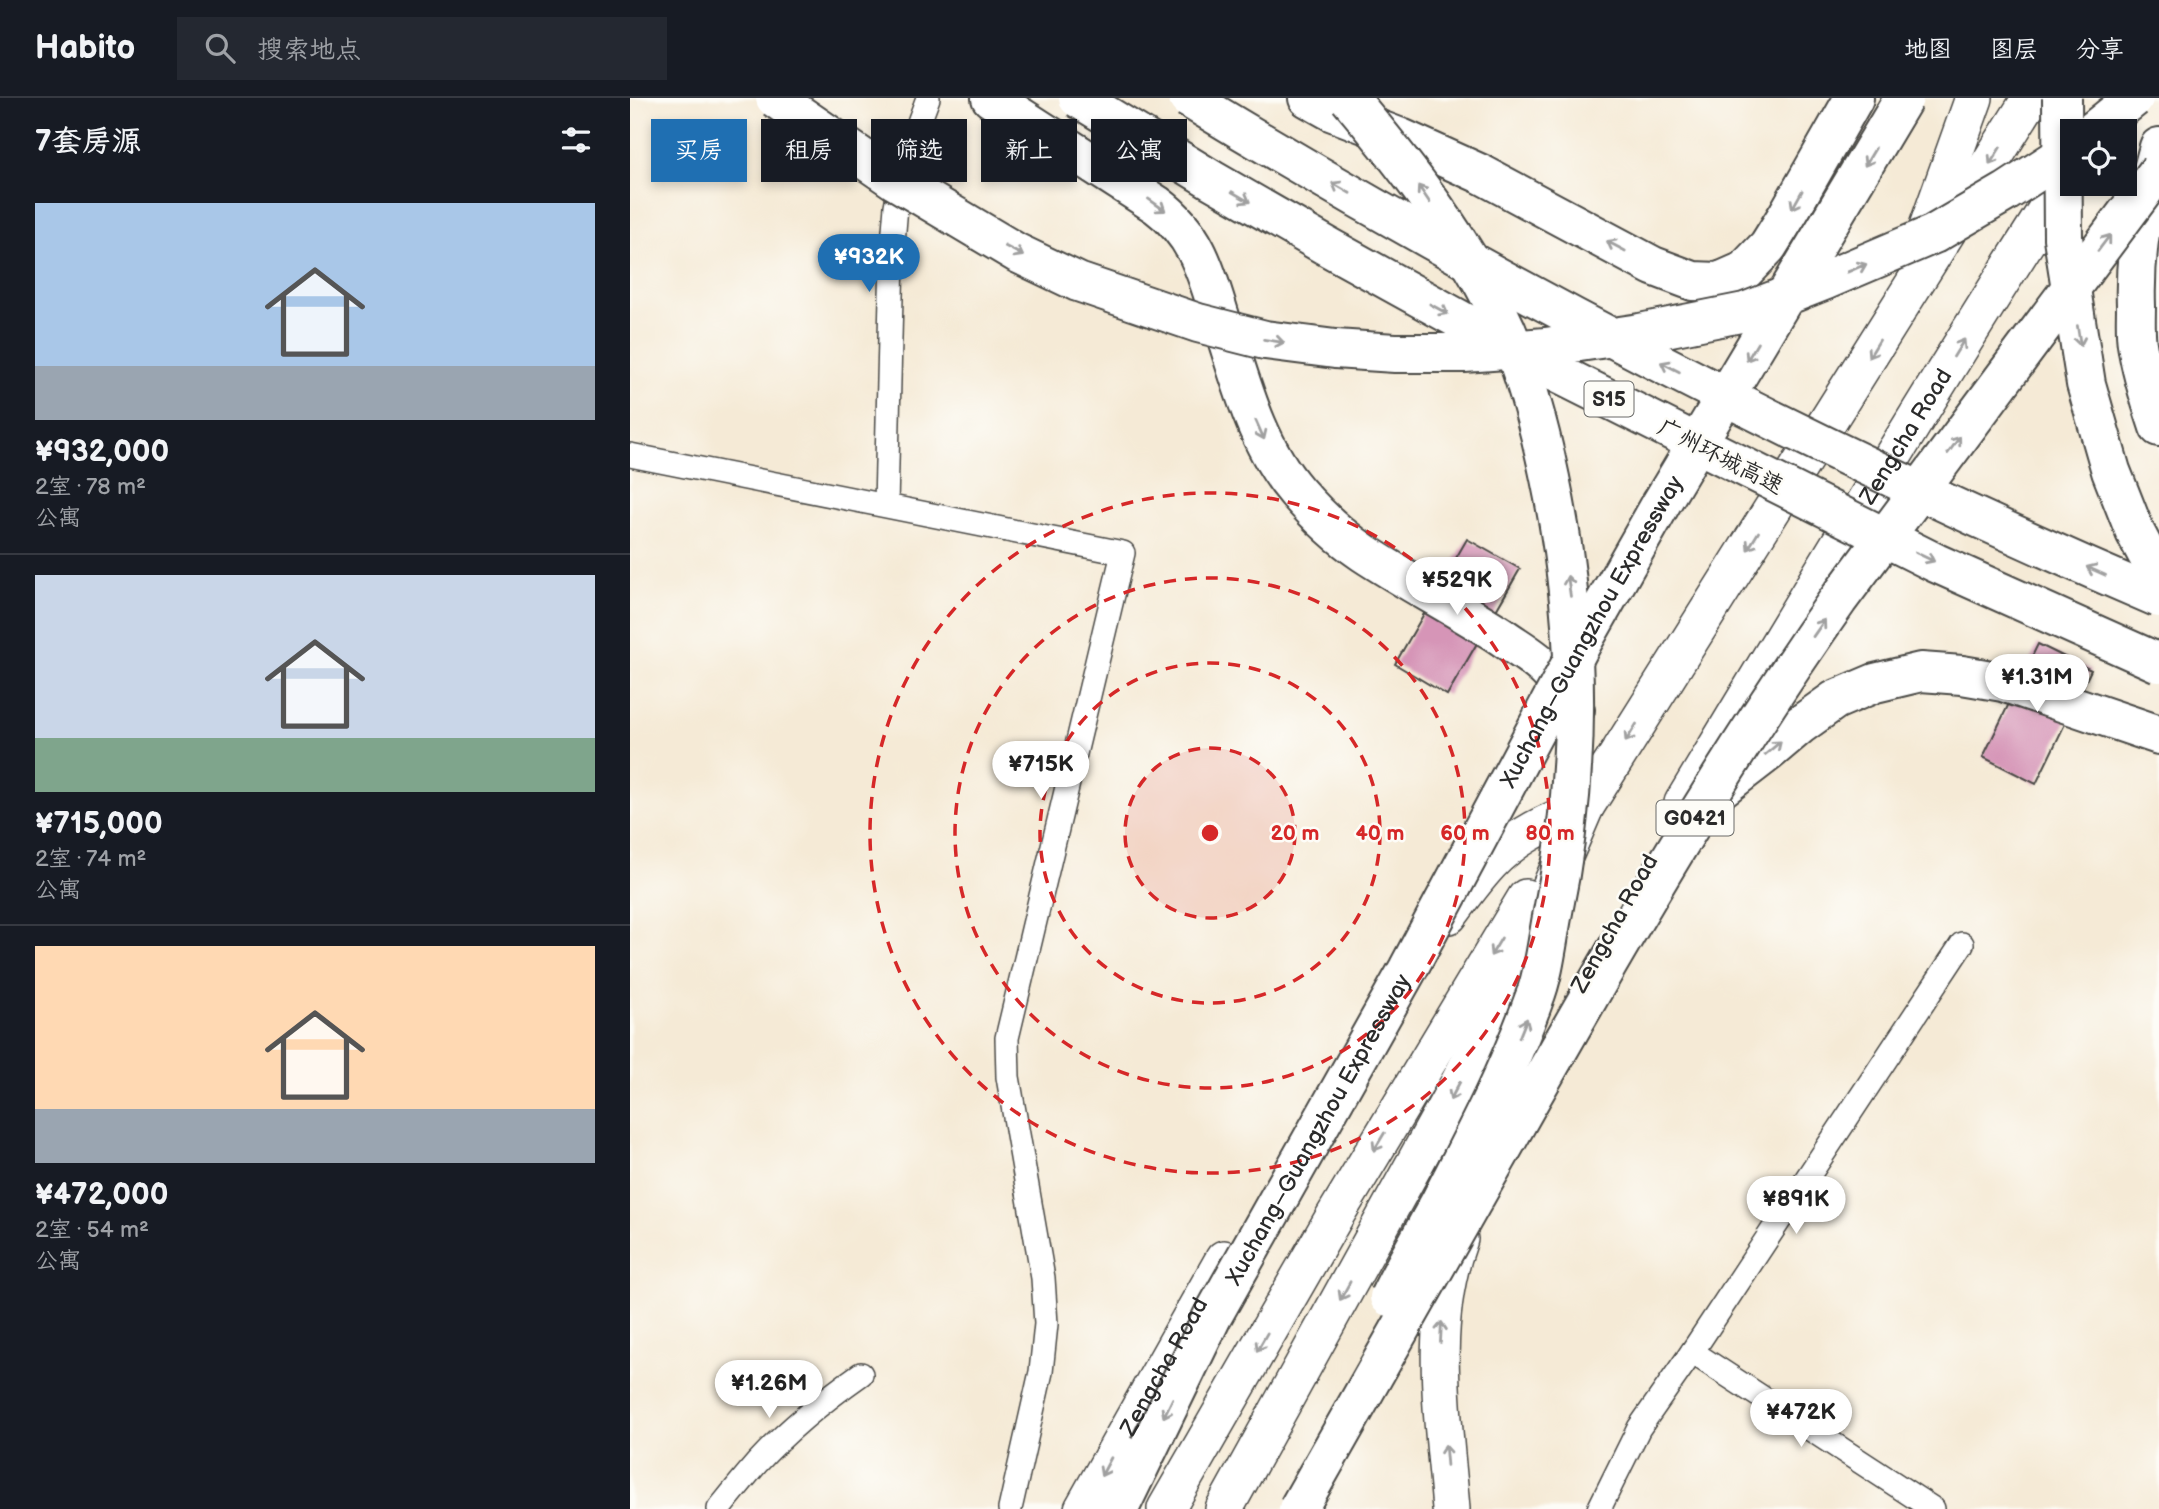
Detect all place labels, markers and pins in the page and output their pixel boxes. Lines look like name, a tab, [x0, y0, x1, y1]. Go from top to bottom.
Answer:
pin: ¥932K	[820, 234, 918, 294]
pin: ¥529K	[1408, 558, 1506, 617]
pin: ¥1.31M	[1980, 654, 2094, 714]
pin: ¥715K	[992, 742, 1090, 801]
centre of rings	[1198, 821, 1222, 845]
pin: ¥891K	[1747, 1176, 1845, 1236]
pin: ¥1.26M	[712, 1360, 826, 1420]
pin: ¥472K	[1752, 1390, 1850, 1449]

